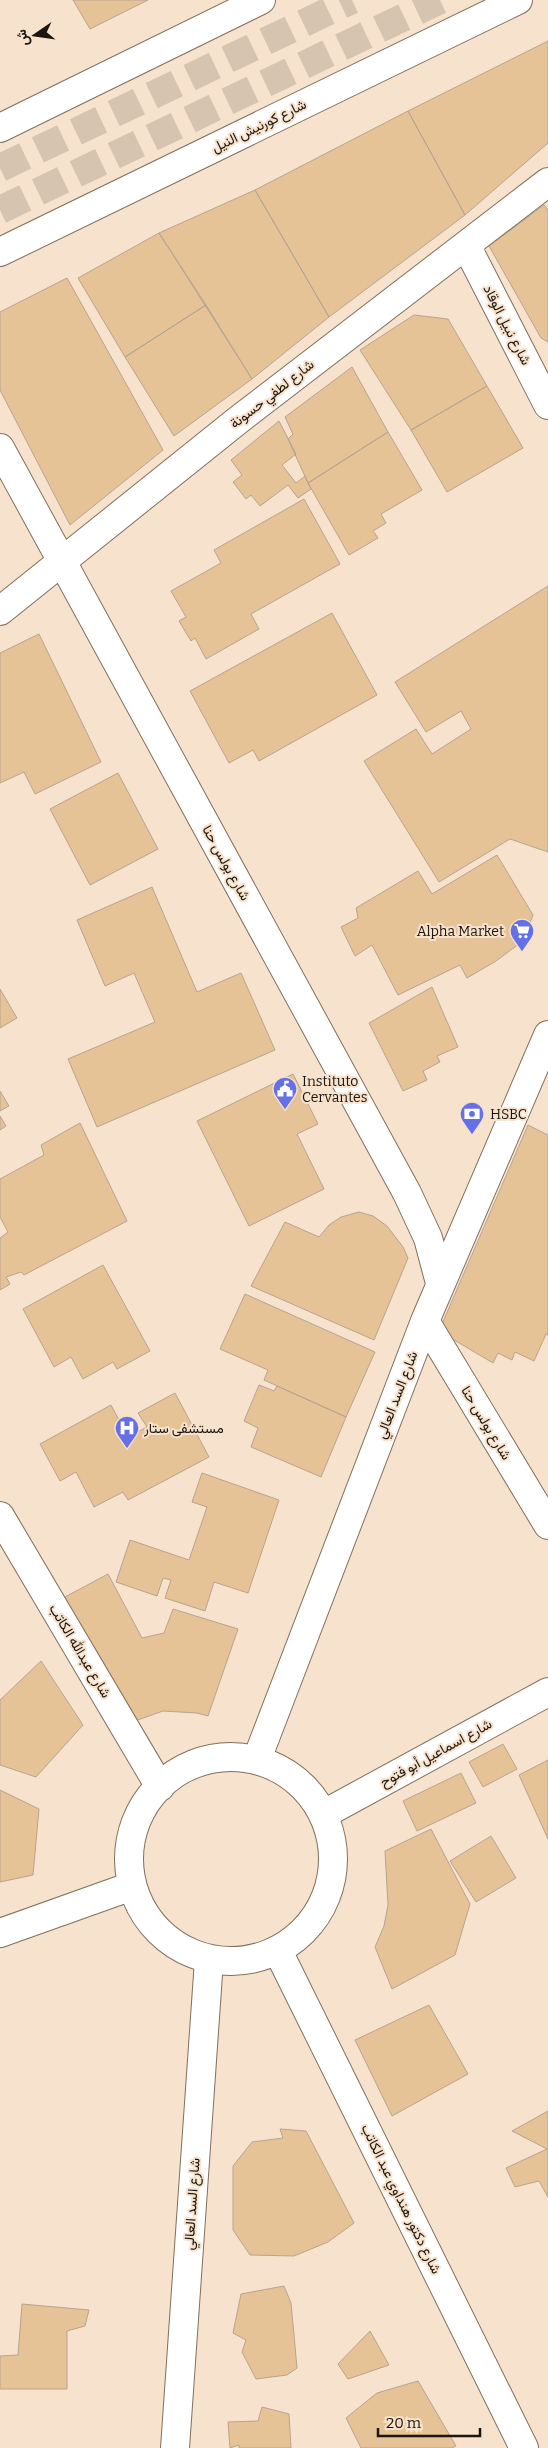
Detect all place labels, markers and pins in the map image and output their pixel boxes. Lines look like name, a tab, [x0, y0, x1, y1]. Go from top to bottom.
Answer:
supermarket icon: Alpha Market	[509, 918, 535, 952]
place label: Alpha Market	[417, 923, 504, 940]
place label: Instituto Cervantes	[302, 1073, 367, 1106]
public building icon: Instituto Cervantes	[272, 1076, 298, 1110]
bank icon: HSBC	[459, 1101, 485, 1135]
place label: HSBC	[490, 1106, 527, 1123]
hospital icon: مستشفى ستار	[114, 1415, 140, 1449]
place label: مستشفى ستار	[143, 1420, 224, 1437]

